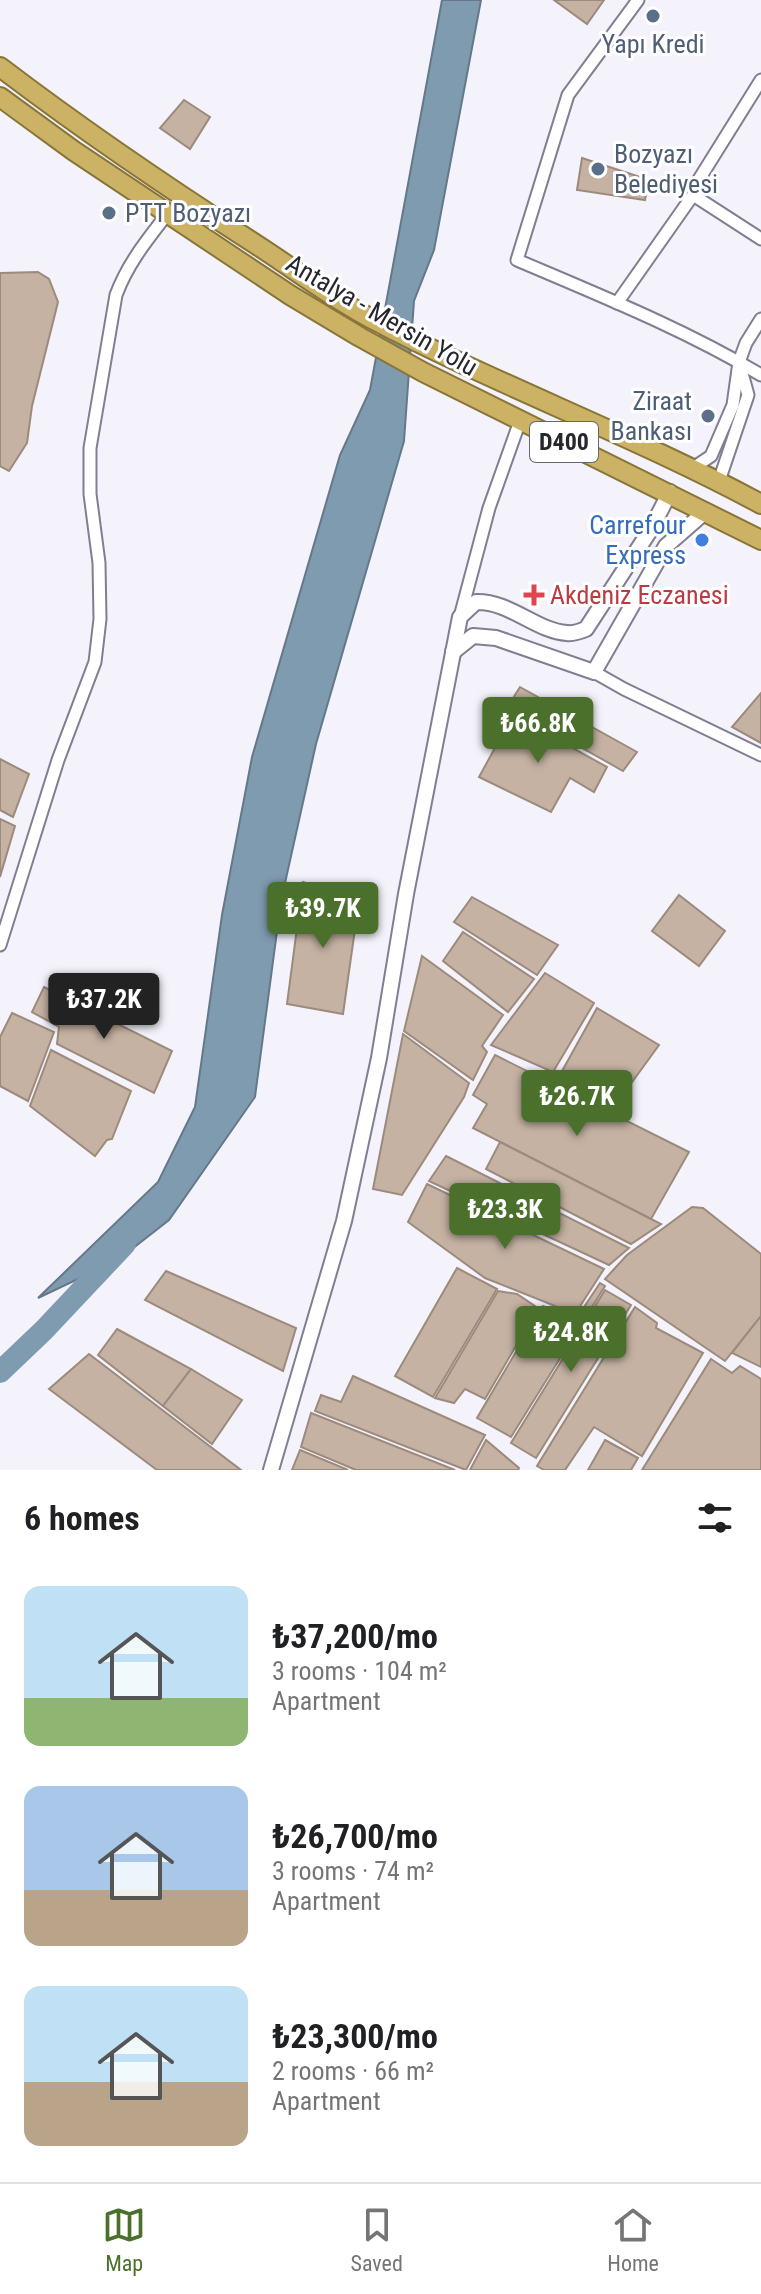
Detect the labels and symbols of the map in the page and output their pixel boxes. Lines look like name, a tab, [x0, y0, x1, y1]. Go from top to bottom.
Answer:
marker: Yapı Kredi	[644, 7, 662, 25]
place label: Yapı Kredi	[602, 29, 705, 59]
place label: Bozyazı Belediyesi	[614, 139, 718, 199]
marker: Bozyazı Belediyesi	[589, 160, 607, 178]
place label: PTT Bozyazı	[125, 198, 251, 228]
marker: PTT Bozyazı	[100, 204, 118, 222]
street label: Antalya - Mersin Yolu	[281, 248, 483, 382]
place label: Ziraat Bankası	[611, 386, 692, 446]
marker: Ziraat Bankası	[699, 407, 717, 425]
road number: D400	[530, 422, 598, 462]
place label: Carrefour Express	[589, 510, 686, 570]
marker: Carrefour Express	[693, 531, 711, 549]
place label: Akdeniz Eczanesi	[550, 580, 729, 610]
marker: Akdeniz Eczanesi	[525, 586, 543, 604]
pin: ₺66.8K	[473, 697, 603, 765]
pin: ₺39.7K	[258, 882, 388, 950]
pin: ₺37.2K	[39, 973, 169, 1041]
pin: ₺26.7K	[512, 1070, 642, 1138]
pin: ₺23.3K	[440, 1183, 570, 1251]
pin: ₺24.8K	[506, 1306, 636, 1374]

